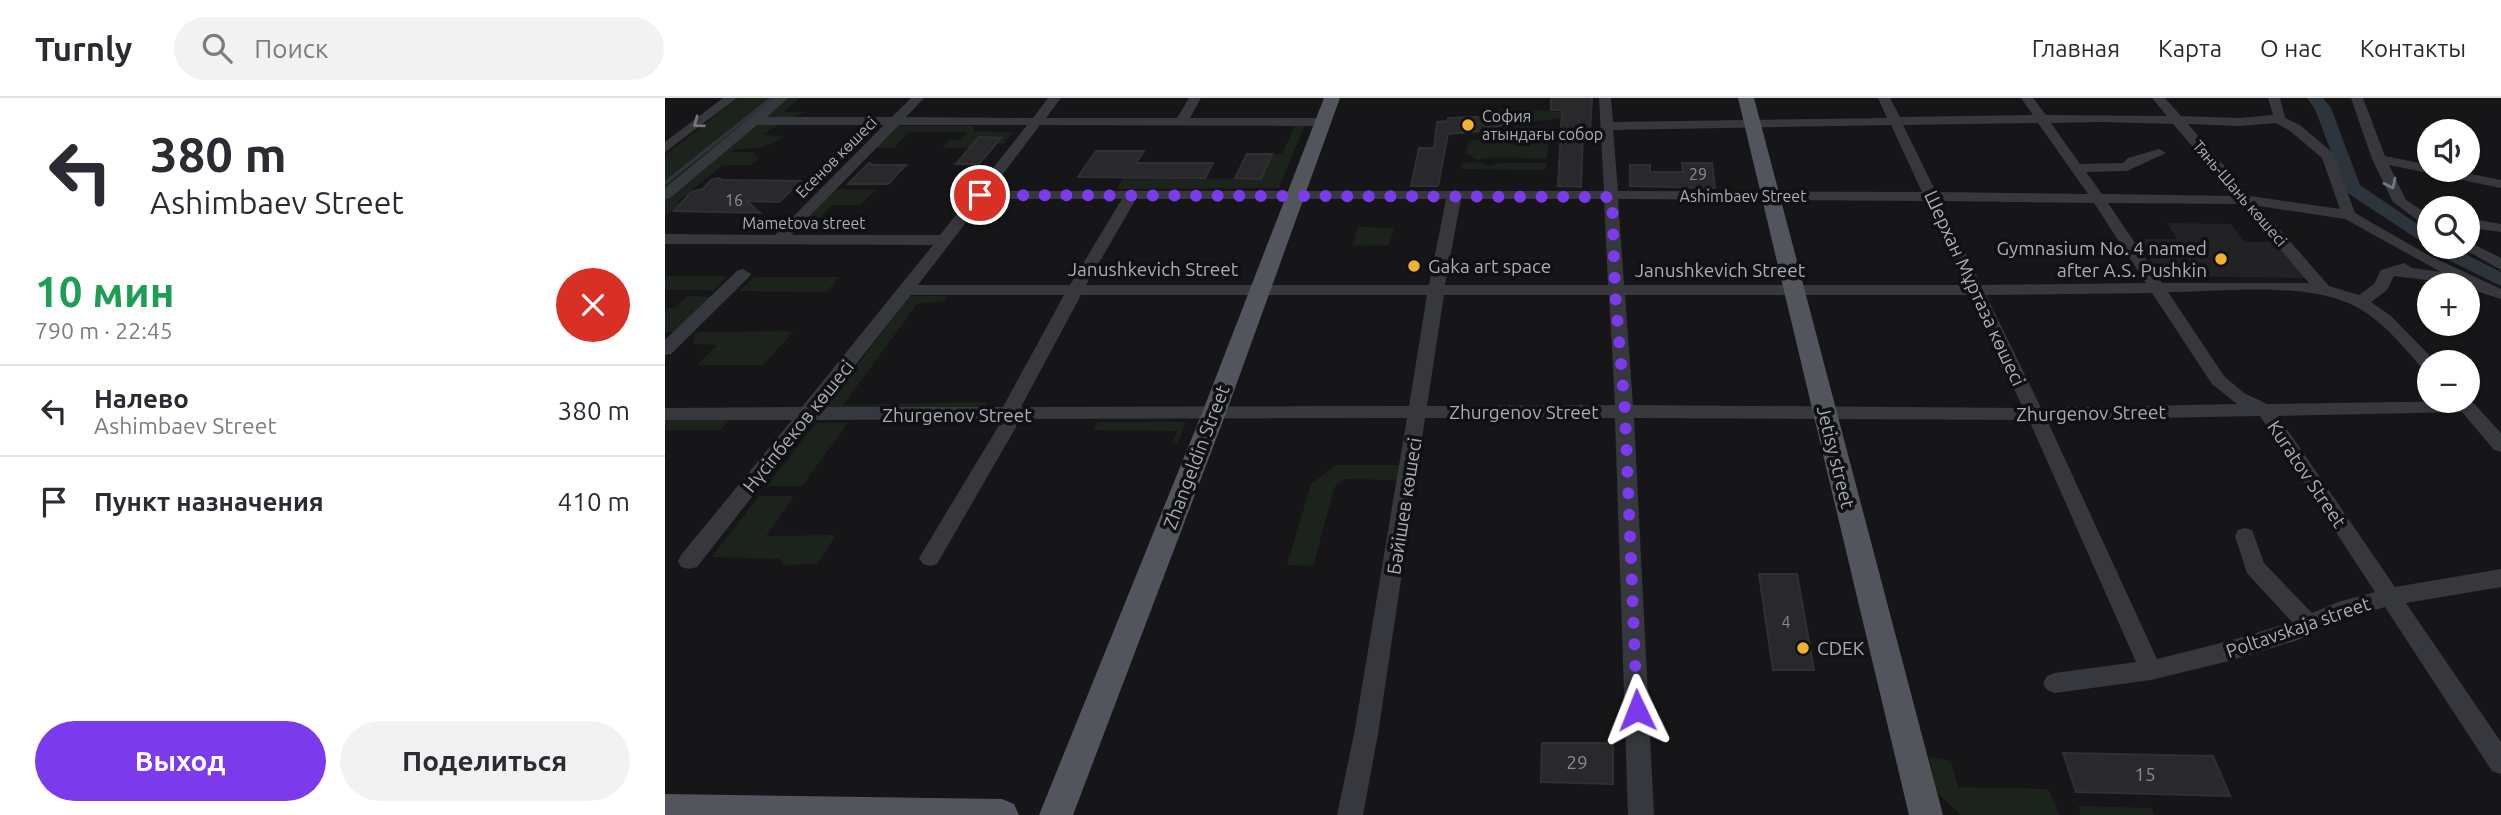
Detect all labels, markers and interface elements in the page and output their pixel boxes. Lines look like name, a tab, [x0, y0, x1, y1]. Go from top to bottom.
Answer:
search box	[174, 17, 664, 80]
icon: search	[198, 29, 236, 67]
text: Turnly	[35, 30, 132, 67]
text: Поиск	[254, 34, 328, 63]
text: Главная	[2032, 35, 2120, 62]
text: Карта	[2158, 35, 2222, 62]
text: О нас	[2260, 35, 2322, 62]
text: Контакты	[2360, 35, 2466, 62]
place label: София атындағы собор	[1482, 107, 1603, 143]
street label: Есенов көшесі	[792, 113, 880, 201]
one-way arrow	[693, 115, 706, 128]
marker: София атындағы собор	[1460, 117, 1476, 133]
map controls	[2417, 119, 2480, 413]
button: sound	[2417, 119, 2480, 182]
icon: left	[35, 126, 126, 217]
text: 380 m	[150, 126, 287, 181]
street label: Тянь-Шань көшесі	[2189, 136, 2291, 250]
pin	[950, 165, 1010, 225]
house number: 29	[1689, 165, 1707, 183]
icon: arrive	[961, 176, 999, 214]
one-way arrow	[2383, 177, 2397, 189]
text: Ashimbaev Street	[150, 184, 404, 220]
street label: Ashimbaev Street	[1680, 187, 1807, 205]
street label: Шерхан Мұртаза көшесі	[1920, 187, 2030, 389]
house number: 16	[725, 191, 743, 209]
button: search	[2417, 196, 2480, 259]
street label: Mametovа street	[742, 214, 866, 232]
place label: Gymnasium No. 4 named after A.S. Pushkin	[1997, 237, 2207, 281]
marker: Gymnasium No. 4 named after A.S. Pushkin	[2213, 251, 2229, 267]
place label: Gaka art space	[1428, 255, 1551, 277]
street label: Janushkevich Street	[1068, 258, 1239, 280]
marker: Gaka art space	[1406, 258, 1422, 274]
street label: Janushkevich Street	[1635, 259, 1806, 281]
text: 10 мин	[35, 268, 174, 315]
button: close	[556, 268, 630, 342]
button: +	[2417, 273, 2480, 336]
text: 790 m · 22:45	[35, 318, 173, 343]
button: −	[2417, 350, 2480, 413]
street label: Нүсіпбеков көшесі	[738, 355, 858, 497]
street label: Zhangeldin Street	[1158, 381, 1234, 532]
text: Налево	[94, 384, 189, 413]
icon: left	[35, 392, 73, 430]
text: 380 m	[558, 396, 630, 425]
street label: Zhurgenov Street	[1449, 401, 1599, 423]
street label: Zhurgenov Street	[2016, 401, 2167, 425]
street label: Jetisy street	[1813, 403, 1860, 511]
street label: Zhurgenov Street	[882, 404, 1032, 426]
text: Ashimbaev Street	[94, 413, 276, 438]
street label: Kuratov Street	[2263, 416, 2351, 532]
street label: Бәйішев көшесі	[1382, 436, 1426, 576]
icon: arrive	[35, 483, 73, 521]
text: Пункт назначения	[94, 487, 324, 516]
text: 410 m	[558, 487, 630, 516]
street label: Poltavskaja street	[2223, 592, 2374, 662]
house number: 4	[1781, 613, 1791, 631]
place label: CDEK	[1817, 637, 1865, 659]
marker: CDEK	[1795, 640, 1811, 656]
position arrow	[1600, 673, 1674, 747]
button: Выход	[35, 721, 326, 801]
button: Поделиться	[340, 721, 630, 801]
house number: 29	[1566, 751, 1588, 773]
house number: 15	[2134, 763, 2156, 785]

